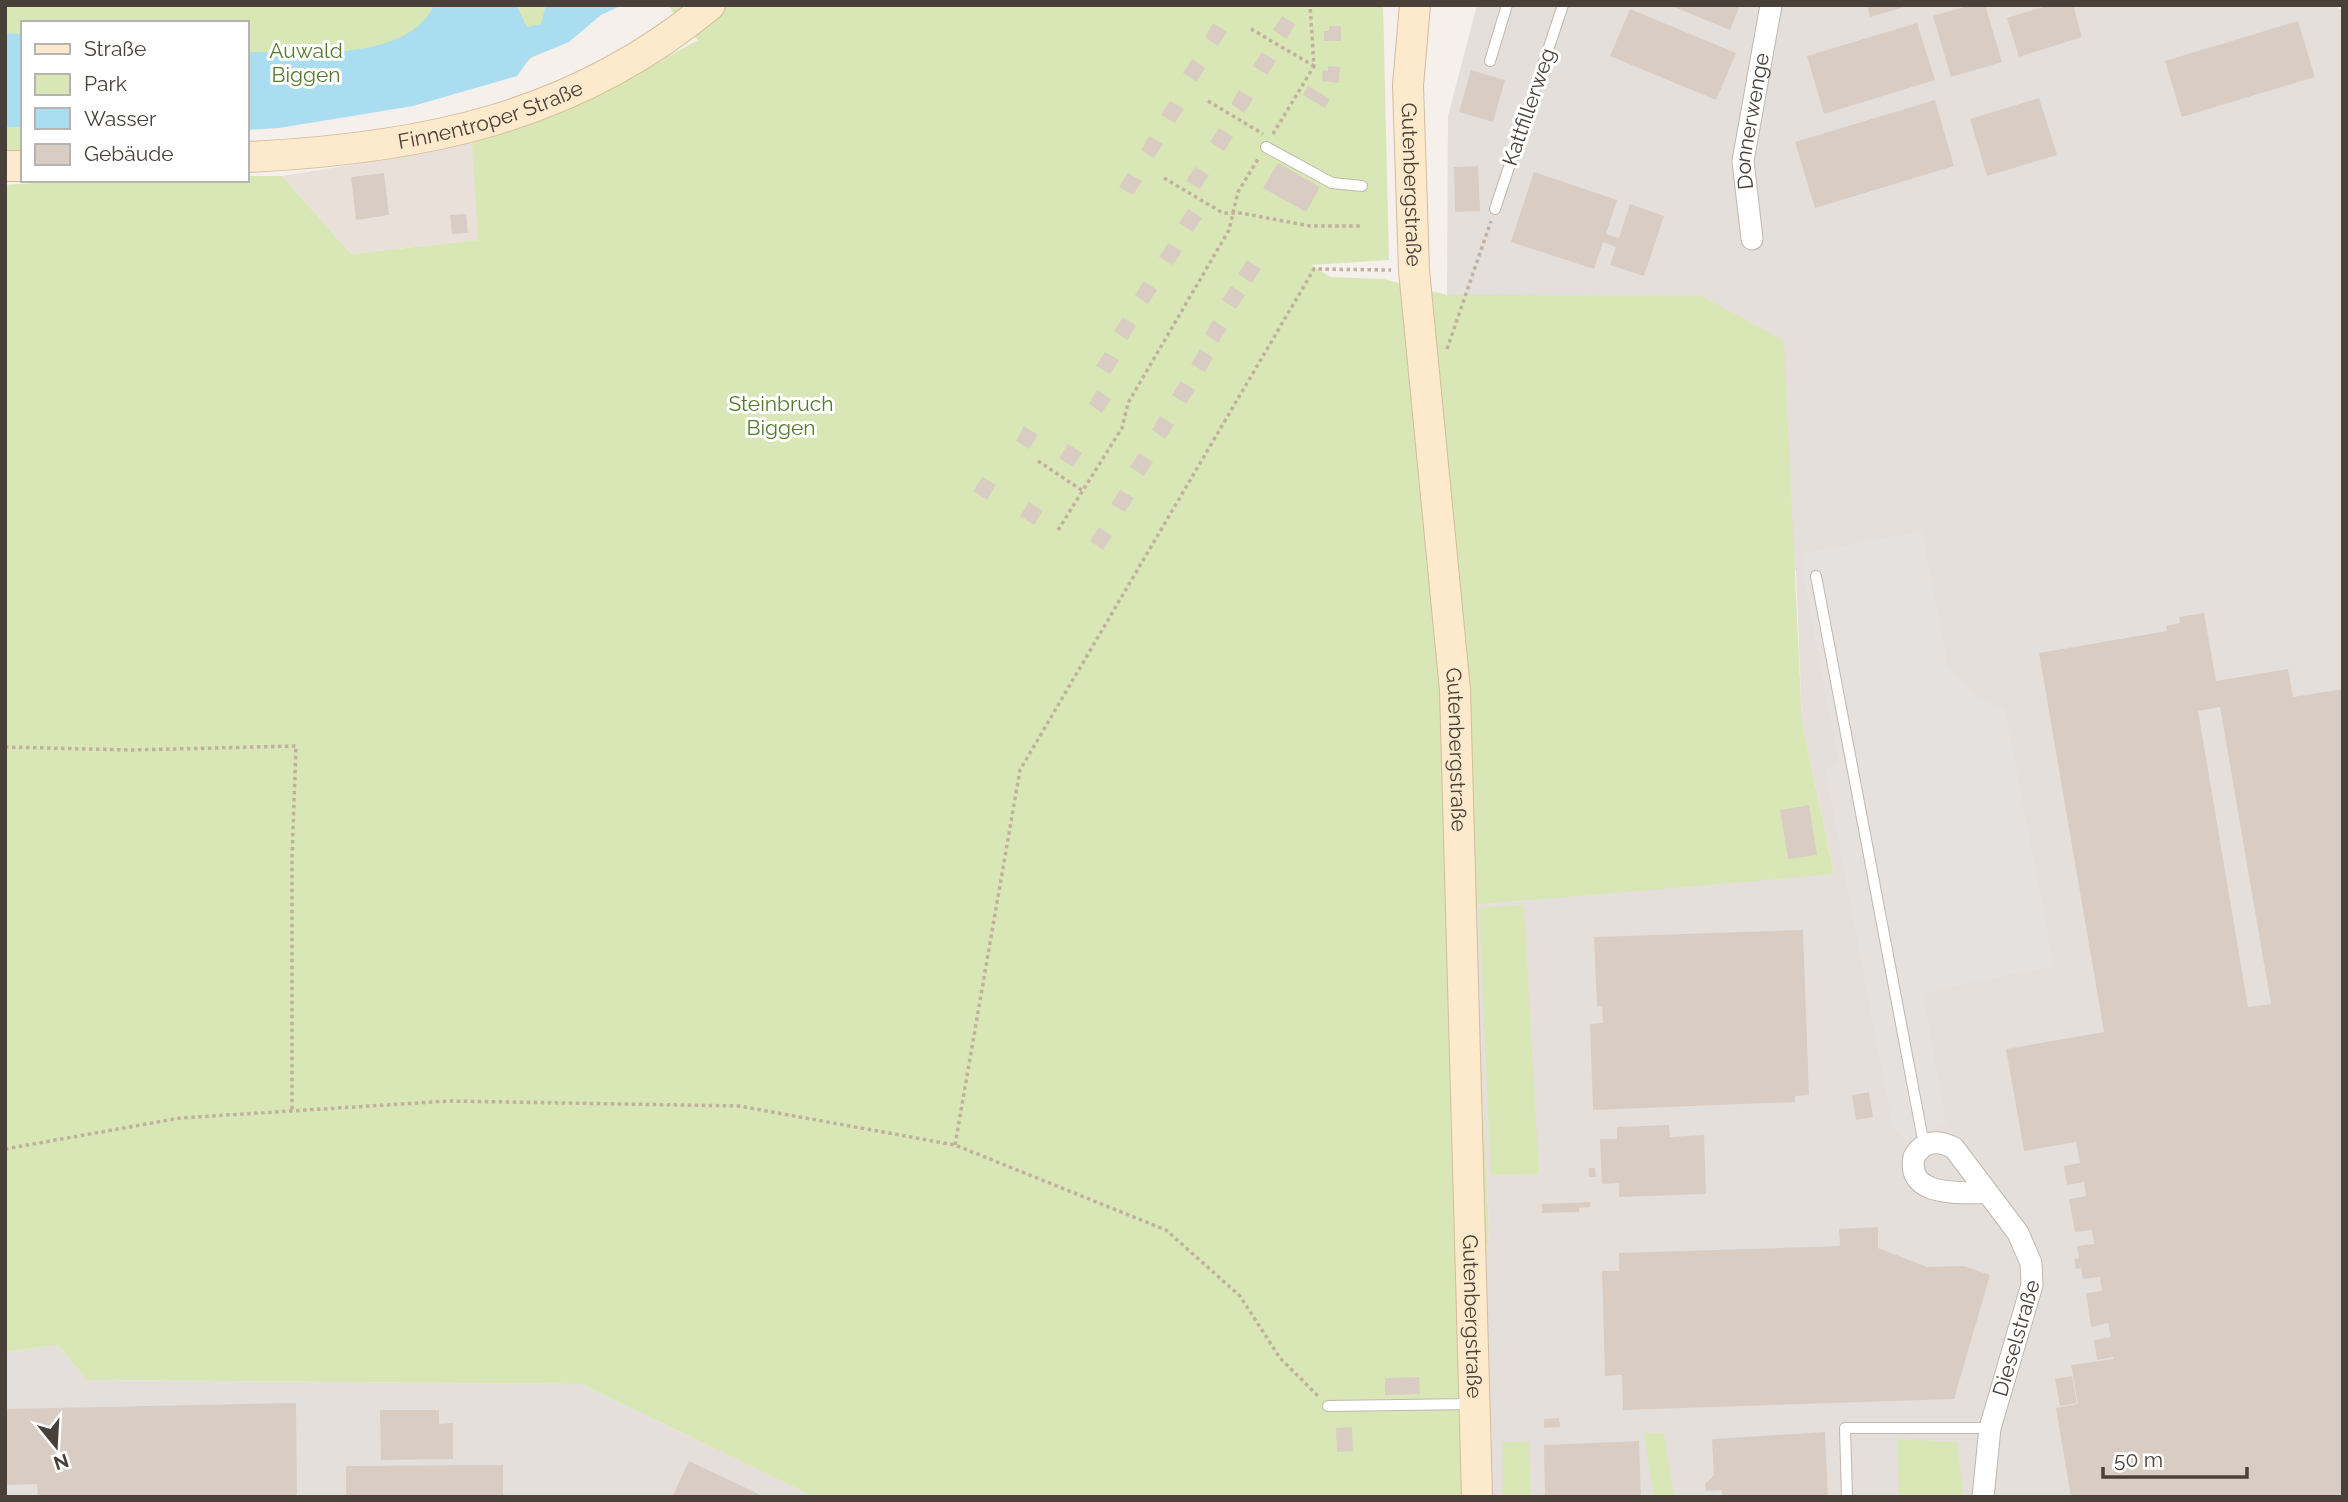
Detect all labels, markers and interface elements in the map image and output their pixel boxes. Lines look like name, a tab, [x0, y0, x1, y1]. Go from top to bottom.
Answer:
legend	[21, 21, 248, 182]
text: Straße	[84, 36, 146, 61]
park label: Auwald Biggen	[269, 38, 343, 87]
street label: Kattfillerweg	[1497, 45, 1560, 169]
street label: Donnerwenge	[1730, 51, 1774, 191]
text: Park	[84, 71, 127, 96]
street label: Finnentroper Straße	[396, 75, 587, 154]
street label: Gutenbergstraße	[1397, 102, 1427, 267]
text: Wasser	[84, 106, 157, 131]
text: Gebäude	[84, 141, 174, 166]
park label: Steinbruch Biggen	[728, 391, 834, 440]
street label: Gutenbergstraße	[1441, 666, 1472, 832]
street label: Gutenbergstraße	[1458, 1234, 1487, 1399]
street label: Dieselstraße	[1987, 1277, 2045, 1399]
north arrow	[21, 1411, 91, 1481]
scale bar	[2103, 1436, 2246, 1480]
text: 50 m	[2114, 1447, 2163, 1472]
text: N	[51, 1449, 72, 1475]

